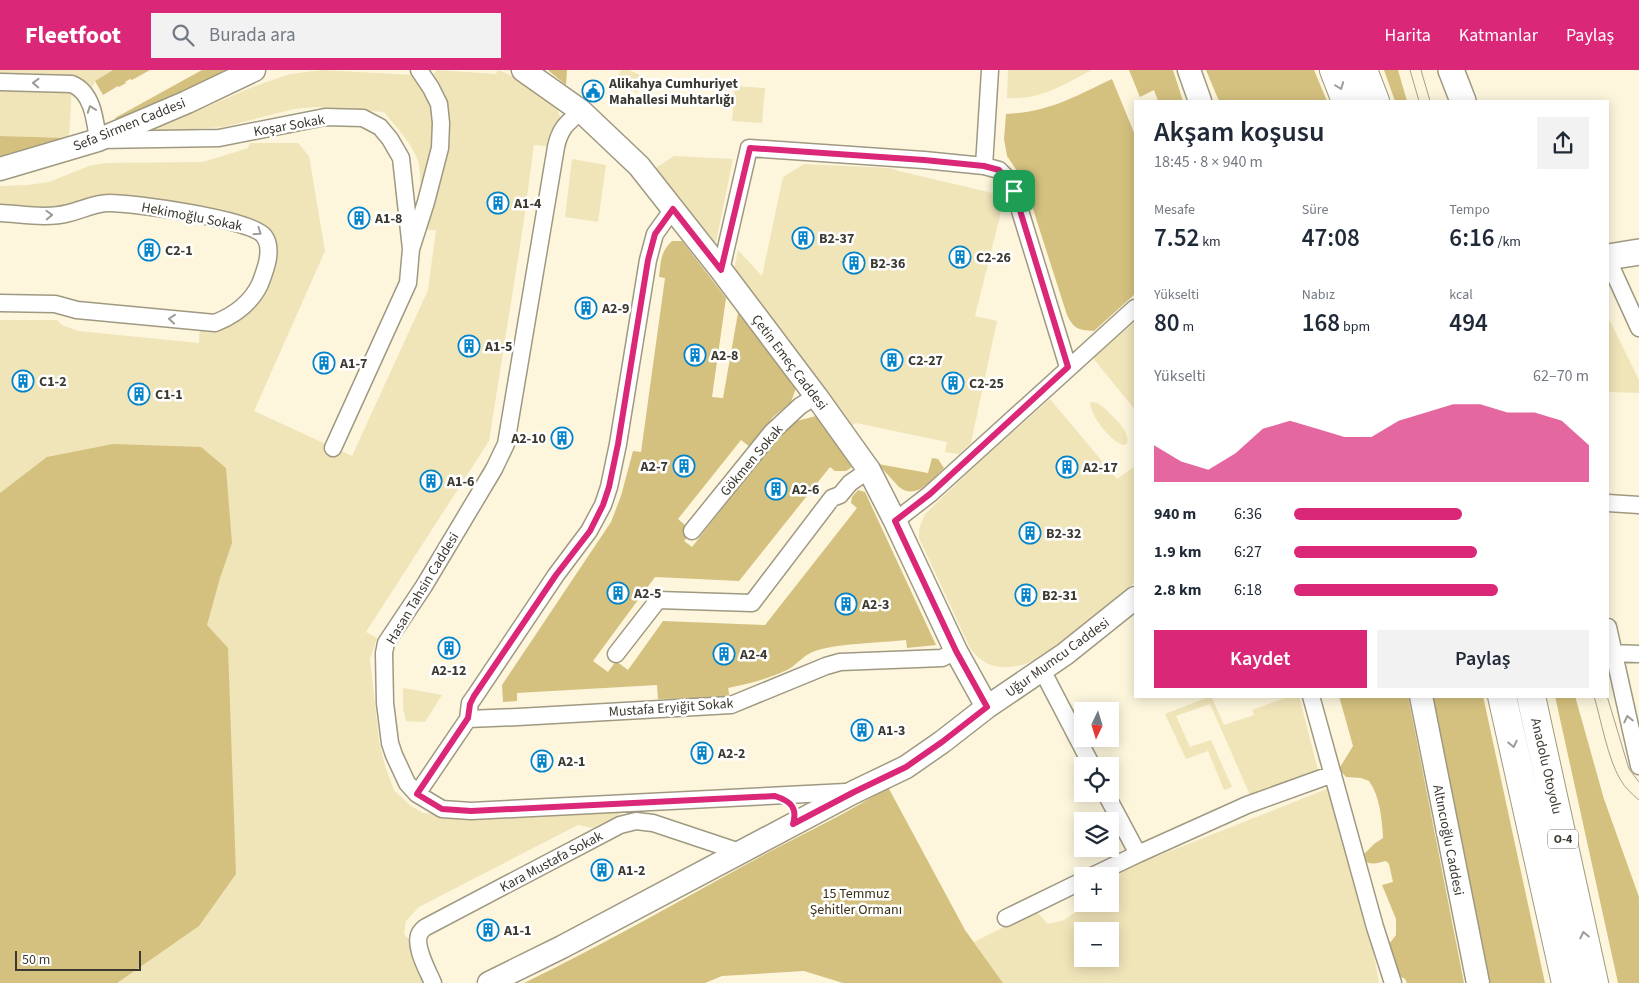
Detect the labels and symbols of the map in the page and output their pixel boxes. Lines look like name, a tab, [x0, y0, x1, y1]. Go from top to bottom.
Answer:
place label: Alikahya Cumhuriyet Mahallesi Muhtarlığı	[608, 74, 739, 110]
one-way arrow	[32, 78, 40, 88]
public building icon: Alikahya Cumhuriyet Mahallesi Muhtarlığı	[581, 79, 605, 103]
one-way arrow	[1334, 81, 1344, 89]
street label: Sefa Sirmen Caddesi	[70, 93, 189, 157]
one-way arrow	[87, 105, 97, 113]
street label: Koşar Sokak	[252, 110, 326, 142]
pin	[993, 170, 1035, 212]
building icon: A1-4	[486, 191, 510, 215]
place label: A1-4	[513, 194, 542, 214]
street label: Hekimoğlu Sokak	[140, 197, 244, 237]
building icon: A1-8	[347, 206, 371, 230]
place label: A1-8	[374, 209, 402, 229]
one-way arrow	[45, 210, 53, 220]
one-way arrow	[252, 226, 262, 235]
building icon: B2-37	[791, 226, 815, 250]
place label: B2-37	[819, 229, 854, 249]
building icon: C2-1	[137, 238, 161, 262]
place label: C2-1	[165, 241, 193, 261]
building icon: C2-26	[948, 245, 972, 269]
place label: C2-26	[976, 248, 1011, 268]
building icon: B2-36	[842, 251, 866, 275]
place label: B2-36	[870, 254, 905, 274]
building icon: A2-9	[574, 296, 598, 320]
place label: A2-9	[601, 299, 629, 319]
street label: Çetin Emeç Caddesi	[746, 311, 832, 415]
one-way arrow	[167, 314, 175, 325]
building icon: A1-5	[457, 334, 481, 358]
place label: A1-5	[484, 337, 512, 357]
building icon: A2-8	[683, 343, 707, 367]
place label: A2-8	[710, 346, 738, 366]
building icon: C2-27	[880, 348, 904, 372]
building icon: A1-7	[312, 351, 336, 375]
place label: C2-27	[908, 351, 943, 371]
place label: A1-7	[339, 354, 367, 374]
building icon: C1-2	[11, 369, 35, 393]
building icon: C2-25	[941, 371, 965, 395]
place label: C1-2	[39, 372, 67, 392]
place label: C2-25	[969, 374, 1004, 394]
building icon: C1-1	[127, 382, 151, 406]
place label: C1-1	[155, 385, 183, 405]
street label: Gökmen Sokak	[716, 420, 788, 501]
building icon: A2-10	[550, 426, 574, 450]
place label: A2-10	[510, 429, 546, 449]
building icon: A2-7	[672, 454, 696, 478]
building icon: A2-17	[1055, 455, 1079, 479]
place label: A2-7	[640, 457, 668, 477]
place label: A2-17	[1082, 458, 1118, 478]
building icon: A1-6	[419, 469, 443, 493]
place label: A1-6	[446, 472, 474, 492]
building icon: A2-6	[764, 477, 788, 501]
place label: A2-6	[791, 480, 819, 500]
building icon: B2-32	[1018, 521, 1042, 545]
place label: B2-32	[1046, 524, 1081, 544]
street label: Hasan Tahsin Caddesi	[381, 529, 464, 648]
building icon: A2-5	[606, 581, 630, 605]
building icon: B2-31	[1014, 583, 1038, 607]
place label: A2-5	[633, 584, 661, 604]
place label: B2-31	[1042, 586, 1077, 606]
building icon: A2-3	[834, 592, 858, 616]
place label: A2-3	[861, 595, 889, 615]
street label: Uğur Mumcu Caddesi	[1001, 613, 1114, 702]
building icon: A2-12	[437, 636, 461, 660]
building icon: A2-4	[712, 642, 736, 666]
place label: A2-4	[739, 645, 768, 665]
place label: A2-12	[431, 661, 466, 681]
street label: Mustafa Eryiğit Sokak	[608, 694, 734, 722]
north arrow	[1074, 702, 1119, 748]
one-way arrow	[1623, 714, 1634, 723]
street label: Anadolu Otoyolu	[1525, 716, 1567, 816]
building icon: A1-3	[850, 718, 874, 742]
place label: A1-3	[877, 721, 905, 741]
one-way arrow	[1507, 739, 1518, 748]
building icon: A2-2	[690, 741, 714, 765]
place label: A2-2	[717, 744, 745, 764]
building icon: A2-1	[530, 749, 554, 773]
place label: A2-1	[557, 752, 585, 772]
street label: Altıncıoğlu Caddesi	[1427, 783, 1469, 897]
street label: Kara Mustafa Sokak	[496, 826, 607, 897]
road number: O-4	[1548, 830, 1578, 849]
building icon: A1-2	[590, 858, 614, 882]
place label: A1-2	[617, 861, 645, 881]
park label: 15 Temmuz Şehitler Ormanı	[810, 884, 902, 920]
building icon: A1-1	[476, 918, 500, 942]
place label: A1-1	[503, 921, 531, 941]
one-way arrow	[1579, 931, 1590, 940]
scale bar	[15, 948, 141, 971]

